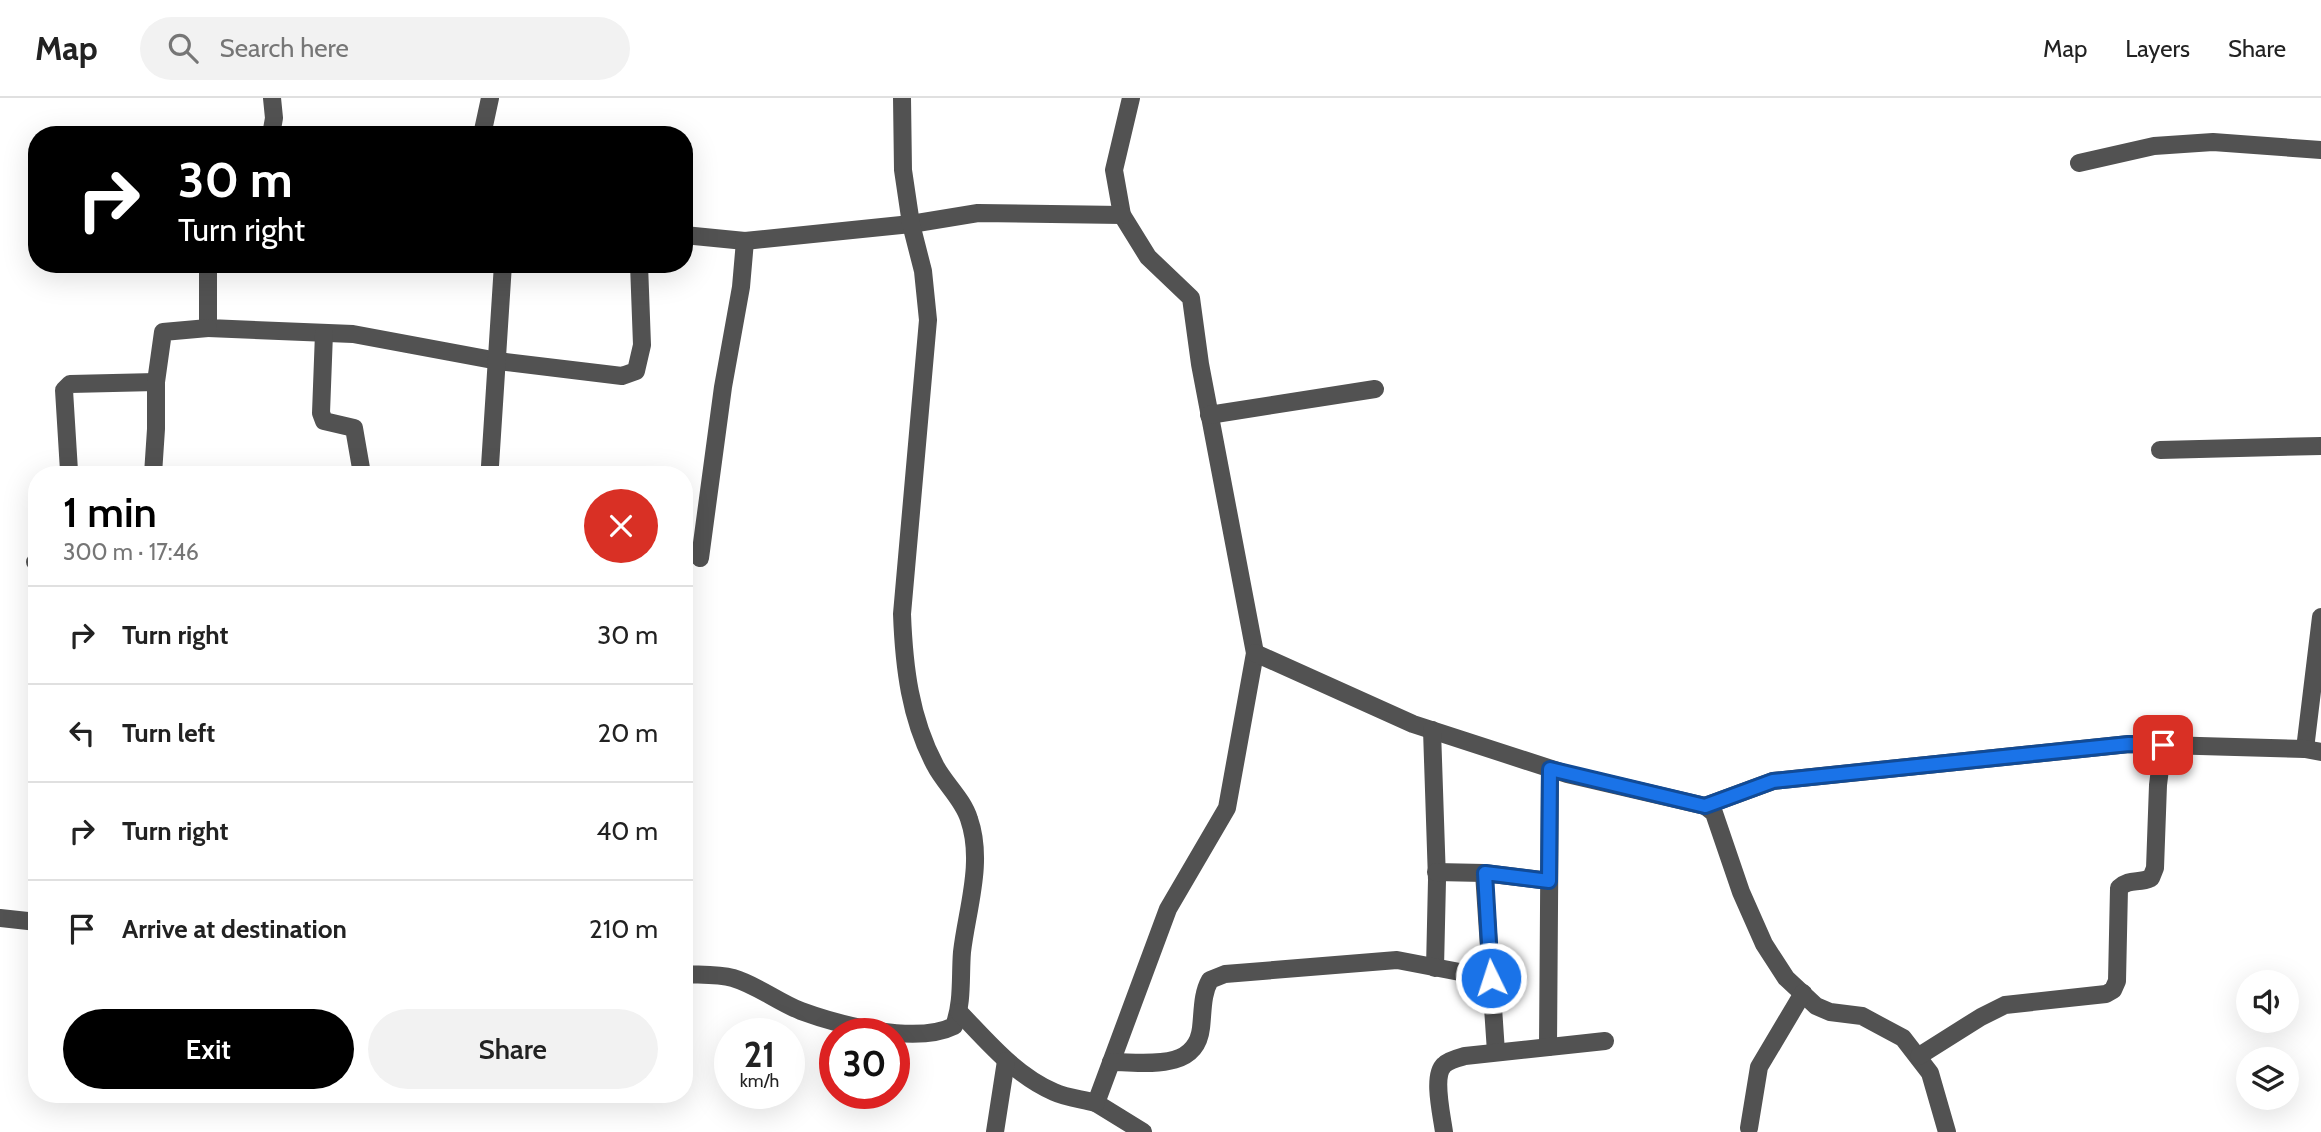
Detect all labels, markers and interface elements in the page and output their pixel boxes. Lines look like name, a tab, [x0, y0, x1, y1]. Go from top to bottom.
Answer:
search box	[140, 17, 630, 80]
text: Map	[35, 28, 98, 68]
icon: search	[164, 29, 202, 67]
text: Search here	[220, 32, 349, 64]
text: Map	[2043, 34, 2087, 63]
text: Layers	[2125, 34, 2190, 63]
text: Share	[2228, 34, 2286, 63]
text: 30 m	[178, 150, 293, 209]
icon: right	[63, 154, 154, 245]
text: Turn right	[178, 210, 305, 249]
text: 1 min	[63, 486, 157, 538]
button: close	[584, 489, 658, 563]
text: 300 m · 17:46	[63, 538, 199, 566]
icon: right	[63, 616, 101, 654]
text: Turn right	[122, 619, 228, 651]
text: 30 m	[597, 619, 658, 651]
icon: left	[63, 714, 101, 752]
pin	[2133, 715, 2193, 775]
text: Turn left	[122, 717, 215, 749]
text: 20 m	[598, 717, 658, 749]
icon: arrive	[2144, 726, 2182, 764]
icon: right	[63, 812, 101, 850]
text: Turn right	[122, 815, 228, 847]
text: 40 m	[596, 815, 658, 847]
icon: arrive	[63, 910, 101, 948]
text: Arrive at destination	[122, 913, 347, 945]
text: 210 m	[589, 913, 658, 945]
position arrow	[1454, 941, 1528, 1015]
map controls	[2236, 970, 2299, 1110]
button: sound	[2236, 970, 2299, 1033]
button: Exit	[63, 1009, 354, 1089]
button: Share	[368, 1009, 658, 1089]
speed limit sign: 30	[819, 1018, 910, 1109]
text: 21	[744, 1033, 775, 1076]
button: layers	[2236, 1047, 2299, 1110]
text: km/h	[740, 1070, 779, 1092]

